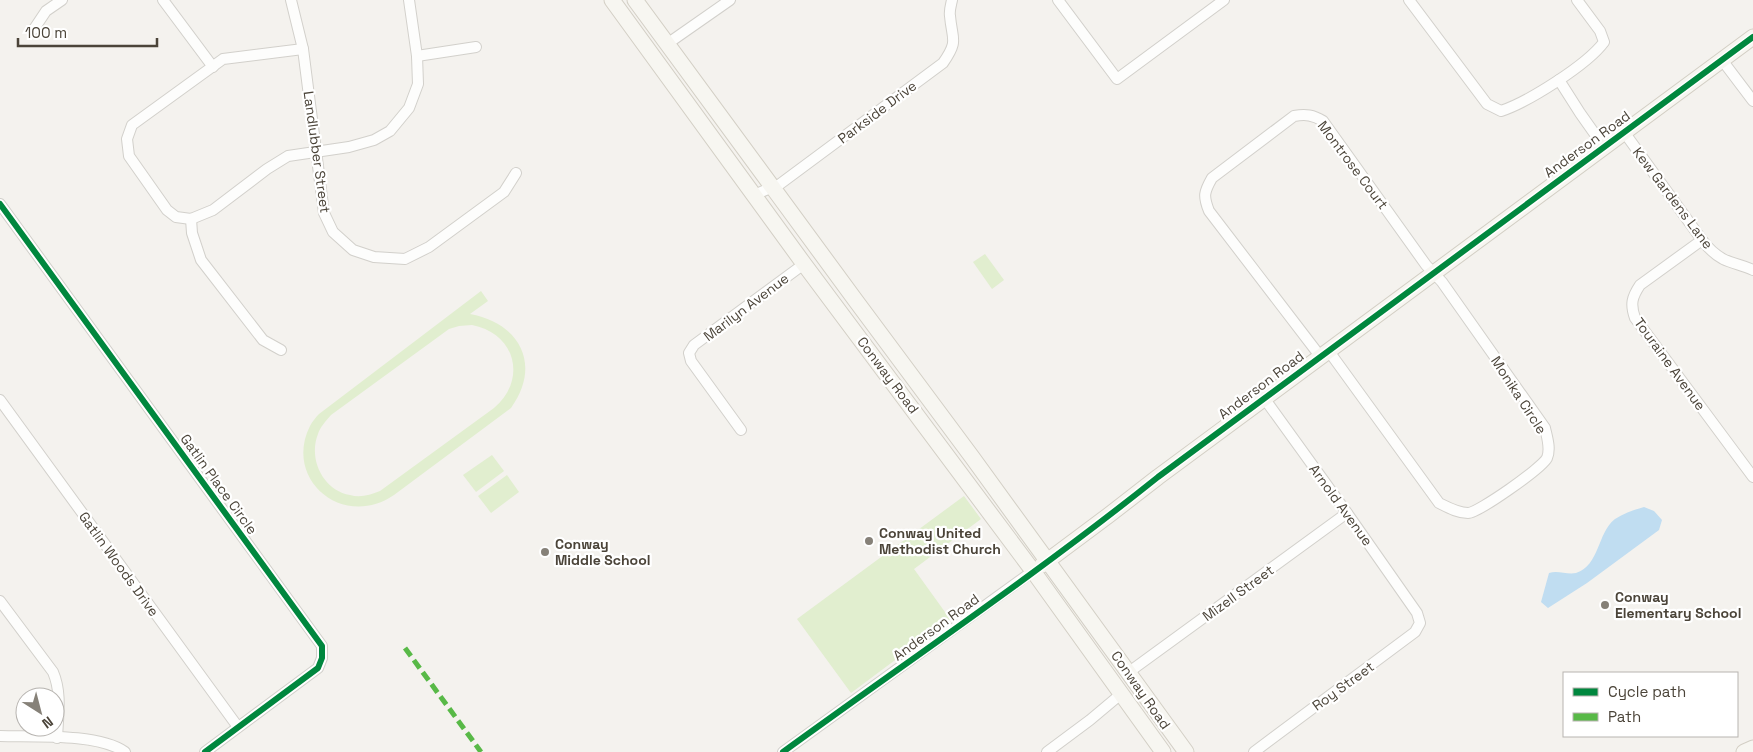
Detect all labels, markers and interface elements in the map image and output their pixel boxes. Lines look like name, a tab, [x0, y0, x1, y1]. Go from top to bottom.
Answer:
scale bar	[18, 15, 156, 47]
text: 100 m	[25, 23, 67, 42]
street label: Parkside Drive	[834, 76, 920, 148]
street label: Landlubber Street	[300, 90, 334, 214]
street label: Anderson Road	[1540, 107, 1634, 181]
street label: Montrose Court	[1314, 117, 1392, 213]
street label: Kew Gardens Lane	[1629, 143, 1717, 253]
street label: Marilyn Avenue	[700, 269, 792, 345]
street label: Touraine Avenue	[1630, 314, 1710, 414]
street label: Conway Road	[853, 333, 923, 417]
street label: Anderson Road	[1215, 347, 1307, 423]
street label: Monika Circle	[1487, 353, 1551, 437]
street label: Gatlin Place Circle	[177, 430, 261, 538]
street label: Arnold Avenue	[1305, 461, 1377, 549]
street label: Gatlin Woods Drive	[75, 508, 163, 620]
place label: Conway United Methodist Church	[879, 524, 1001, 558]
place label: Conway Middle School	[555, 535, 650, 569]
marker: Conway United Methodist Church	[863, 535, 875, 547]
marker: Conway Middle School	[539, 546, 551, 558]
street label: Mizell Street	[1199, 561, 1277, 625]
place label: Conway Elementary School	[1615, 588, 1741, 622]
street label: Anderson Road	[889, 590, 983, 664]
marker: Conway Elementary School	[1599, 599, 1611, 611]
street label: Conway Road	[1107, 647, 1175, 733]
street label: Roy Street	[1308, 657, 1378, 715]
legend	[1563, 672, 1738, 737]
text: Cycle path	[1608, 682, 1686, 701]
north arrow	[15, 687, 65, 737]
text: Path	[1608, 707, 1641, 726]
text: N	[39, 712, 57, 733]

